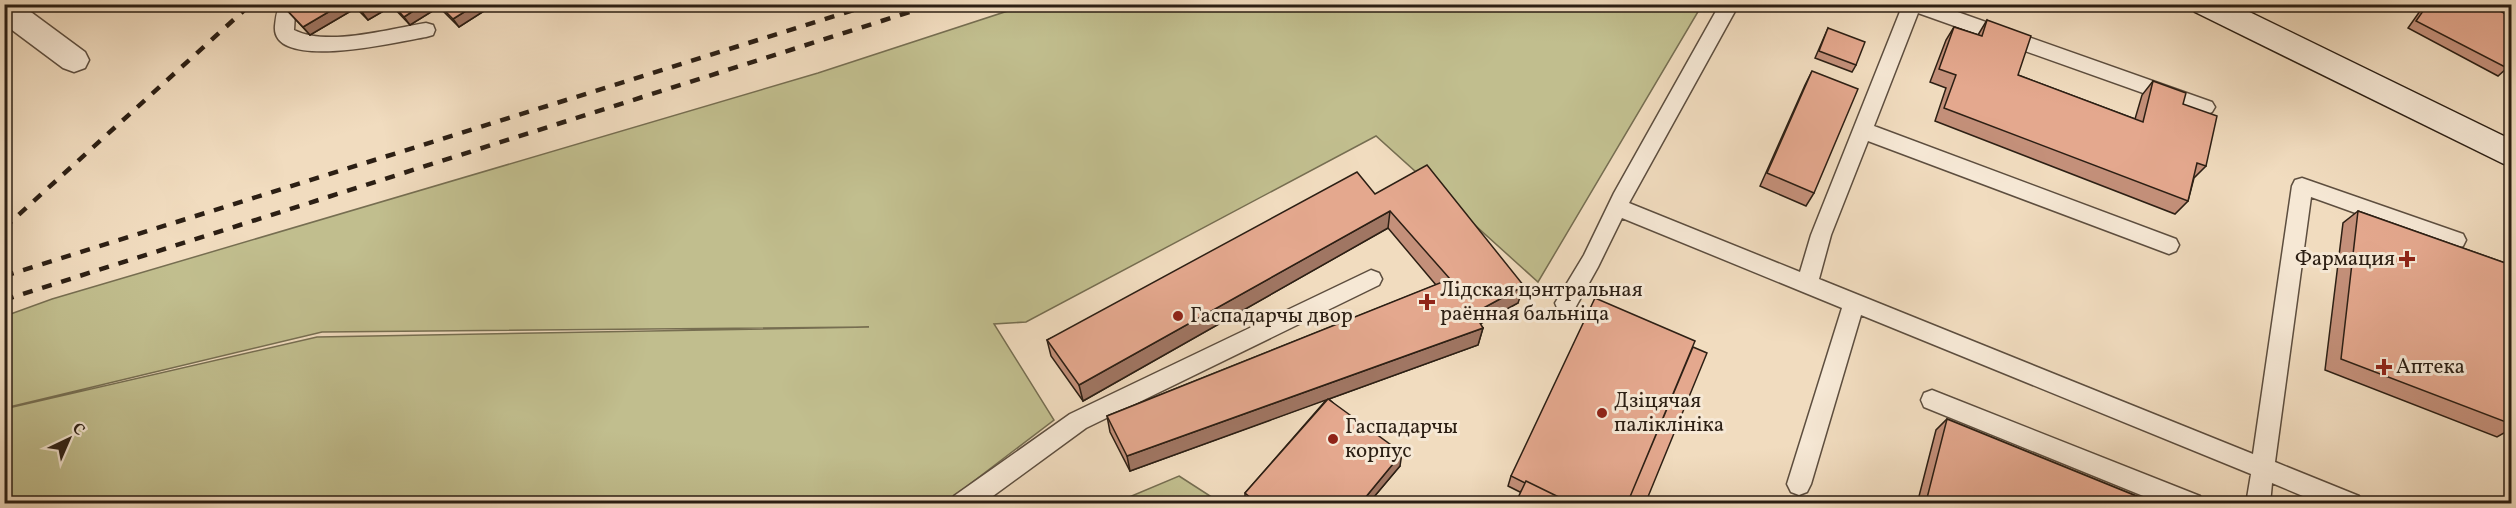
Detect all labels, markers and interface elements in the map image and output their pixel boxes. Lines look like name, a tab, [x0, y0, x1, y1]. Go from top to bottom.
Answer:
place label: Фармация	[2295, 245, 2395, 274]
marker: Фармация	[2400, 252, 2414, 266]
place label: Лідская цэнтральная раённая бальніца	[1440, 276, 1643, 329]
marker: Лідская цэнтральная раённая бальніца	[1418, 293, 1436, 311]
place label: Гаспадарчы двор	[1190, 302, 1353, 331]
marker: Гаспадарчы двор	[1171, 309, 1185, 323]
place label: Аптека	[2396, 353, 2465, 382]
marker: Аптека	[2377, 360, 2391, 374]
place label: Дзіцячая паліклініка	[1614, 387, 1724, 440]
marker: Дзіцячая паліклініка	[1595, 406, 1609, 420]
north arrow	[39, 409, 99, 469]
place label: Гаспадарчы корпус	[1345, 413, 1458, 466]
text: С	[67, 418, 89, 441]
marker: Гаспадарчы корпус	[1326, 432, 1340, 446]

